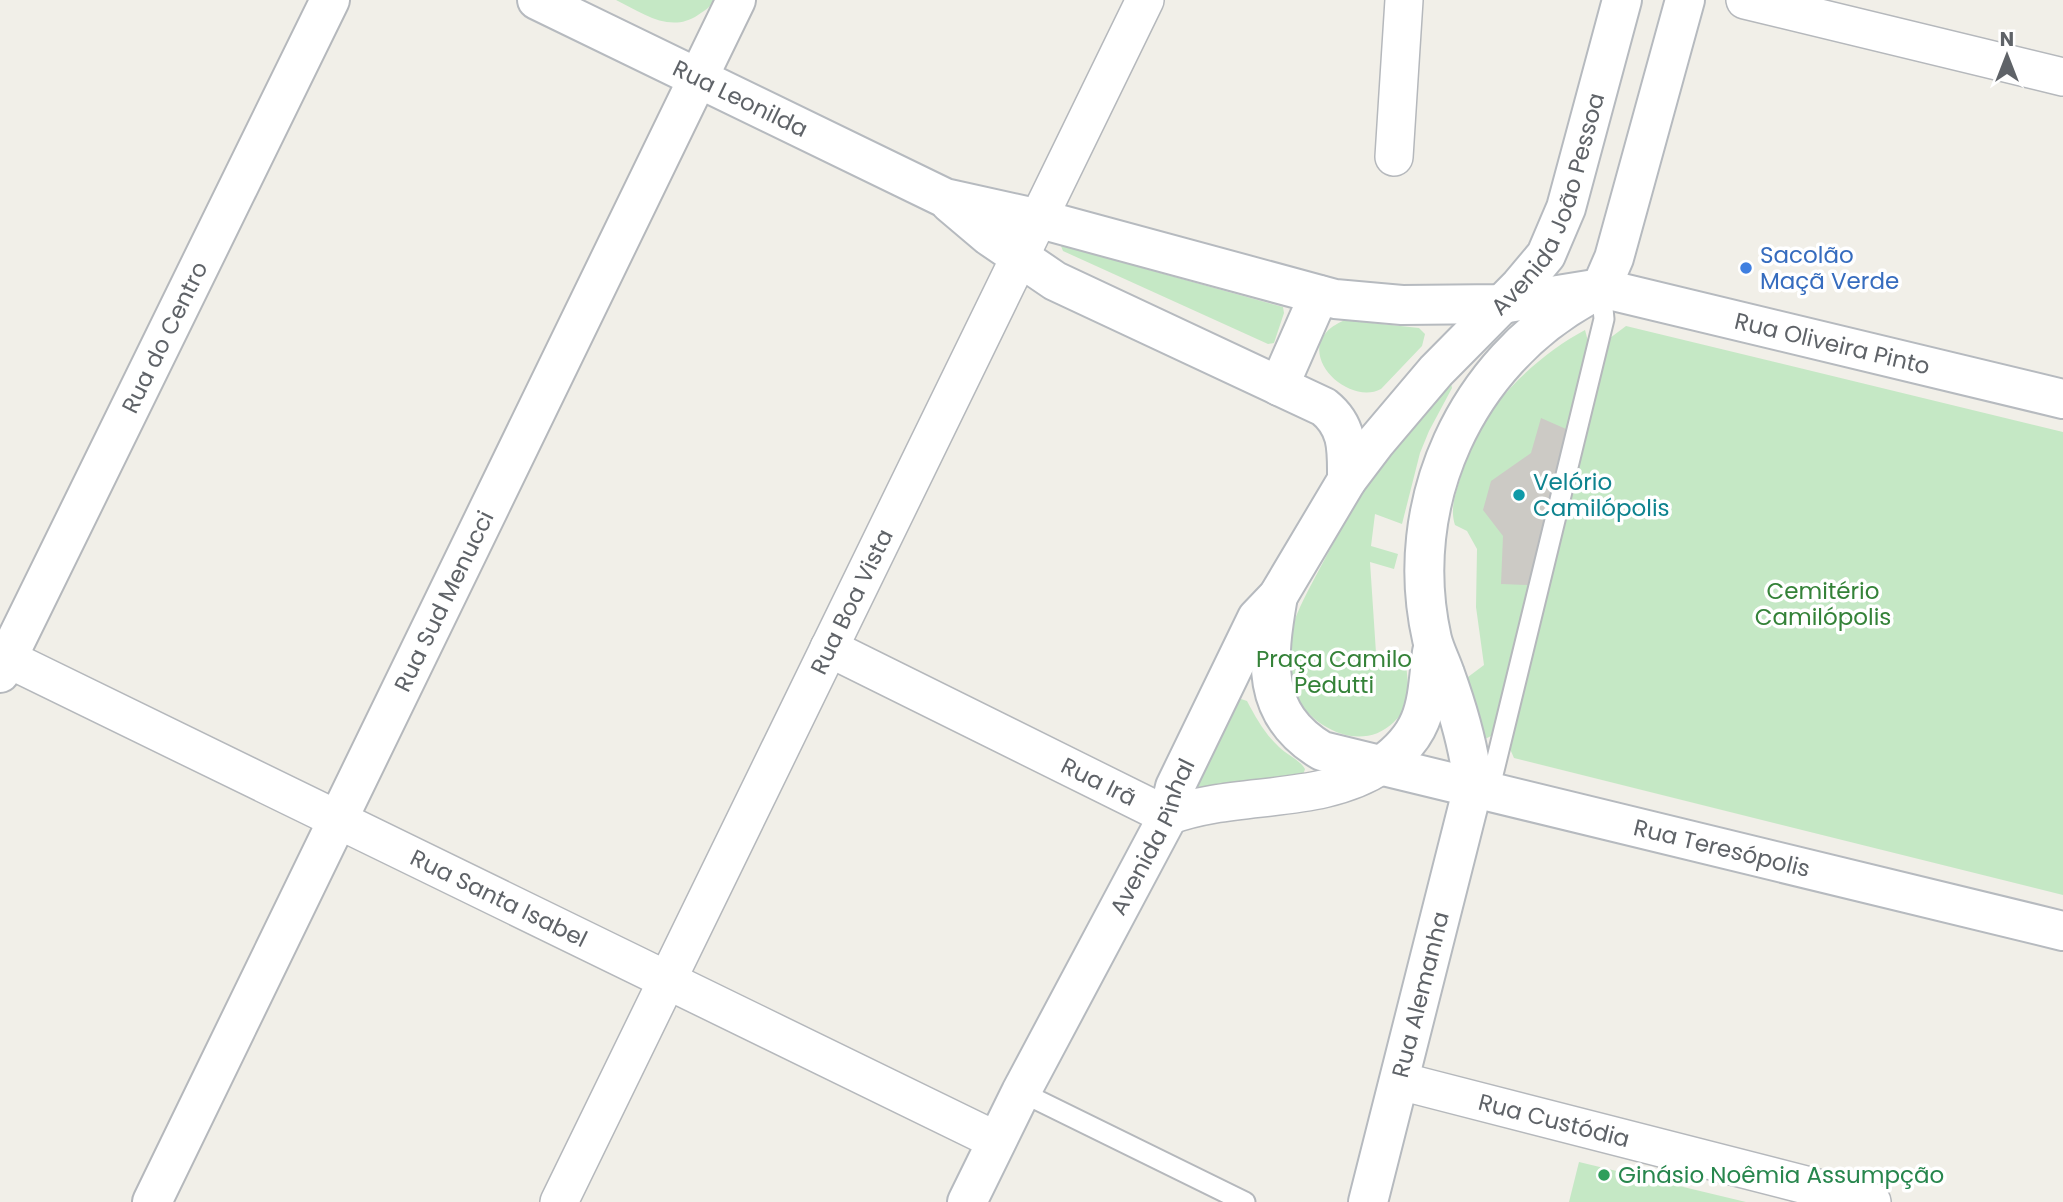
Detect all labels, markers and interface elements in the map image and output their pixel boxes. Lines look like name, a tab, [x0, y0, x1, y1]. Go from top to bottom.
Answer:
north arrow	[1972, 21, 2042, 91]
text: N	[2000, 26, 2014, 53]
street label: Rua Leonilda	[667, 52, 813, 145]
street label: Avenida João Pessoa	[1484, 89, 1612, 322]
place label: Sacolão Maçã Verde	[1760, 239, 1899, 297]
street label: Rua do Centro	[114, 256, 215, 418]
marker: Sacolão Maçã Verde	[1738, 260, 1754, 276]
street label: Rua Oliveira Pinto	[1732, 305, 1933, 382]
place label: Velório Camilópolis	[1533, 466, 1670, 524]
marker: Velório Camilópolis	[1511, 487, 1527, 503]
street label: Rua Sud Menucci	[386, 505, 501, 697]
street label: Rua Boa Vista	[803, 523, 901, 680]
park label: Cemitério Camilópolis	[1755, 575, 1891, 633]
park label: Praça Camilo Pedutti	[1256, 643, 1412, 701]
street label: Rua Irã	[1056, 749, 1142, 814]
street label: Avenida Pinhal	[1102, 753, 1202, 921]
street label: Rua Teresópolis	[1630, 811, 1813, 885]
street label: Rua Santa Isabel	[405, 842, 593, 955]
street label: Rua Alemanha	[1384, 908, 1457, 1081]
street label: Rua Custódia	[1475, 1086, 1633, 1155]
place label: Ginásio Noêmia Assumpção	[1618, 1159, 1944, 1191]
marker: Ginásio Noêmia Assumpção	[1596, 1167, 1612, 1183]

